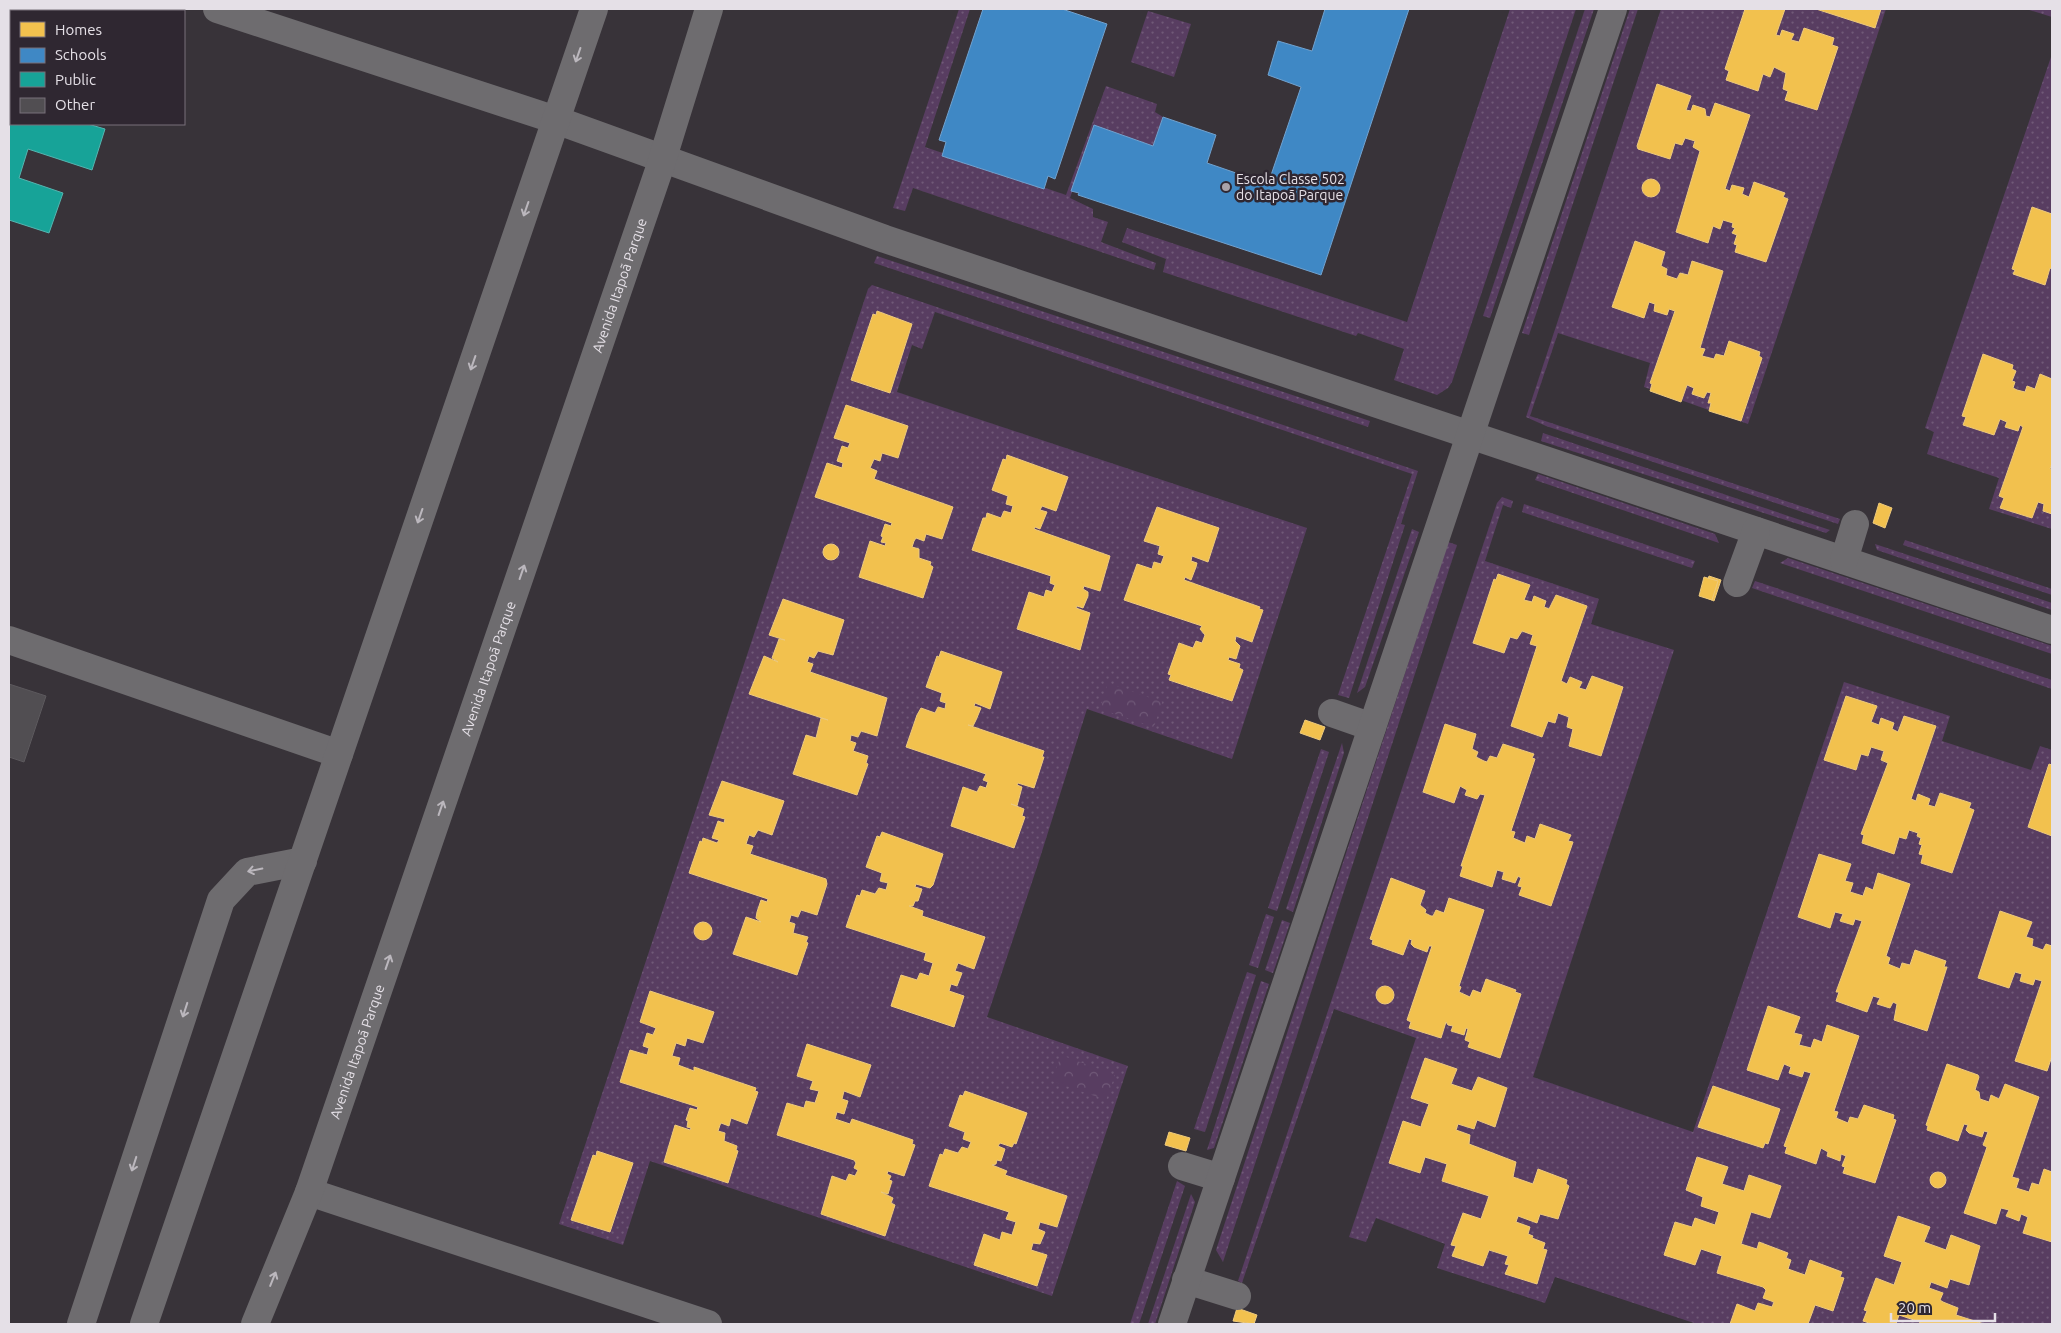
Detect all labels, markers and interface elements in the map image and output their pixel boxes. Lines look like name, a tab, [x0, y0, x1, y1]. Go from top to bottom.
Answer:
legend	[10, 10, 185, 125]
text: Homes	[55, 21, 102, 38]
text: Schools	[55, 46, 106, 63]
one-way arrow	[573, 47, 582, 62]
text: Public	[55, 71, 96, 88]
text: Other	[55, 96, 95, 113]
place label: Escola Classe 502 do Itapoã Parque	[1236, 171, 1345, 203]
marker: Escola Classe 502 do Itapoã Parque	[1220, 181, 1232, 193]
one-way arrow	[520, 200, 530, 216]
street label: Avenida Itapoã Parque	[589, 216, 650, 355]
one-way arrow	[468, 354, 477, 370]
one-way arrow	[415, 508, 425, 524]
one-way arrow	[517, 564, 527, 580]
street label: Avenida Itapoã Parque	[458, 599, 519, 738]
one-way arrow	[436, 800, 446, 816]
one-way arrow	[248, 866, 264, 875]
one-way arrow	[384, 955, 393, 970]
street label: Avenida Itapoã Parque	[327, 982, 388, 1121]
one-way arrow	[179, 1001, 189, 1017]
one-way arrow	[128, 1156, 138, 1172]
one-way arrow	[269, 1272, 279, 1287]
scale bar	[1891, 1290, 1995, 1322]
text: 20 m	[1898, 1299, 1931, 1316]

